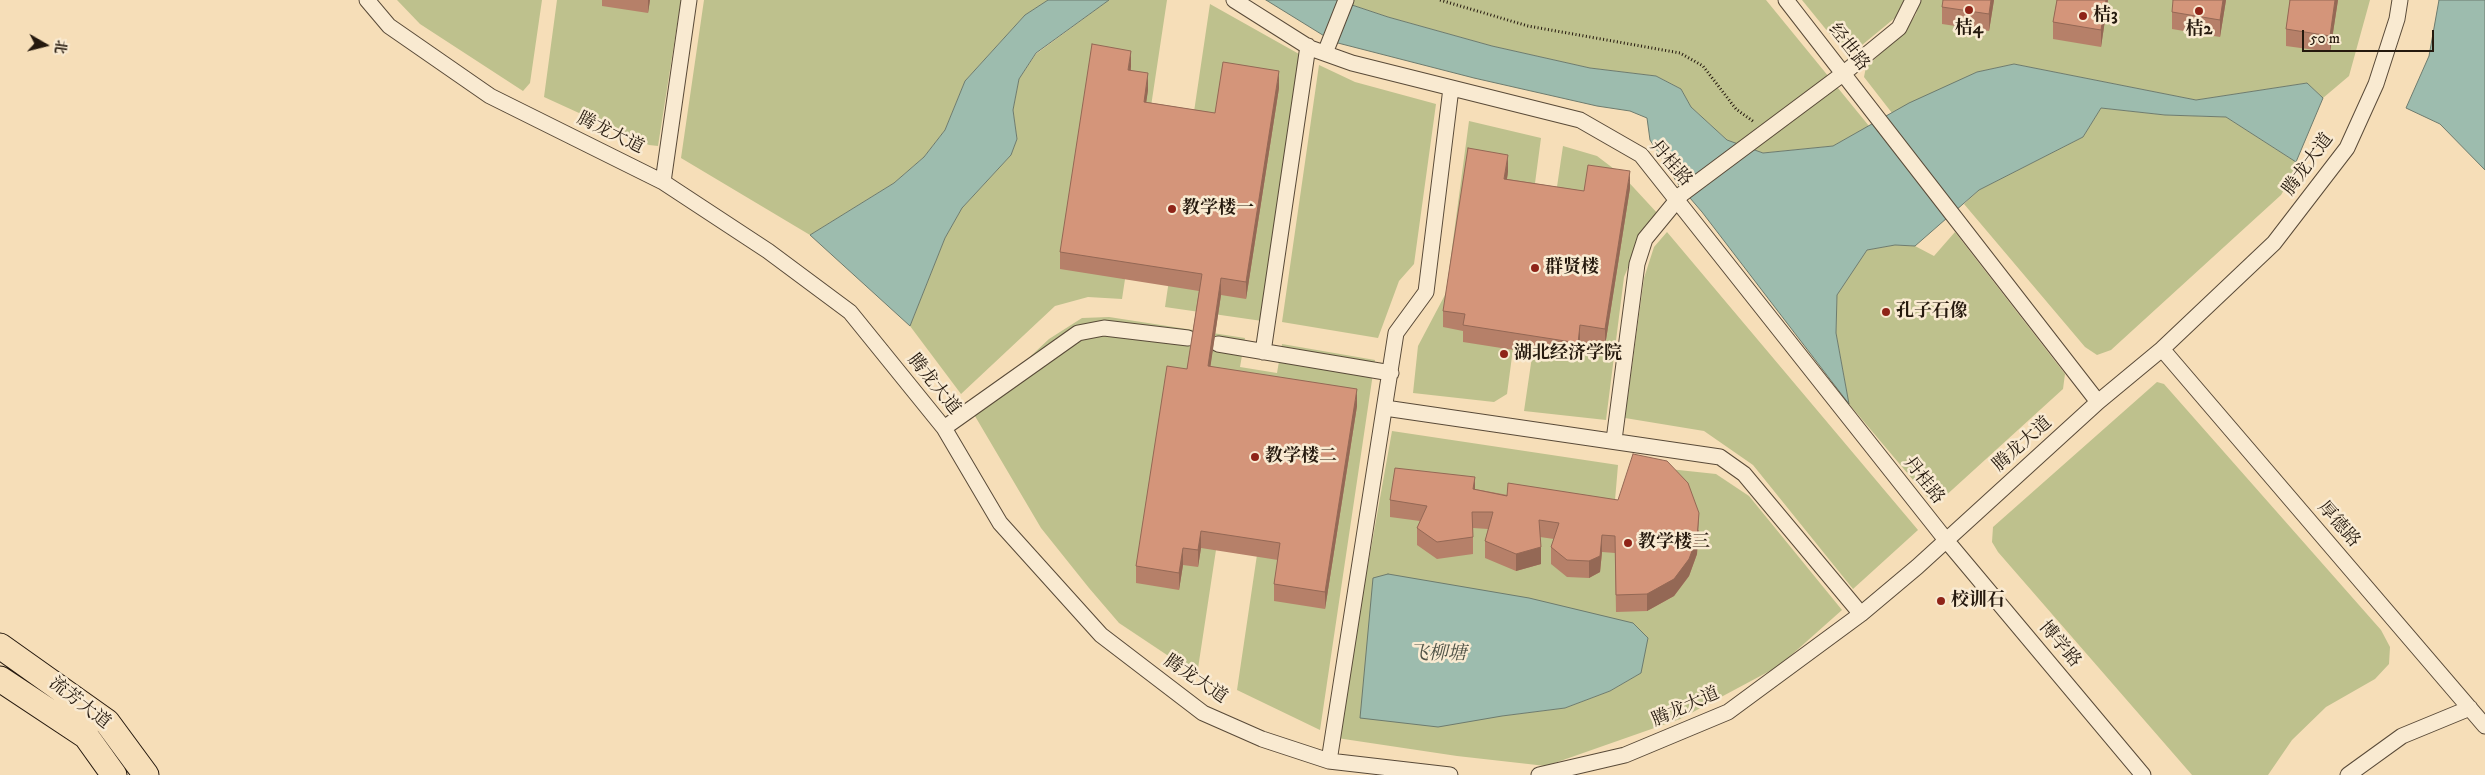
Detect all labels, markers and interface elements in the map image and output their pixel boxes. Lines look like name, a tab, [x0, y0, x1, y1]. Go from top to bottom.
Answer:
marker: 桔4	[1963, 4, 1975, 16]
place label: 桔3	[2093, 5, 2118, 27]
marker: 桔2	[2193, 5, 2205, 17]
marker: 桔3	[2077, 10, 2089, 22]
place label: 桔4	[1955, 18, 1983, 40]
place label: 桔2	[2186, 19, 2212, 41]
north arrow	[20, 20, 70, 70]
street label: 经世路	[1823, 20, 1873, 76]
scale bar	[2305, 20, 2438, 52]
text: 50 m	[2310, 29, 2340, 48]
text: 北	[50, 39, 70, 55]
street label: 腾龙大道	[573, 109, 647, 159]
street label: 腾龙大道	[2279, 130, 2339, 200]
street label: 丹桂路	[1644, 137, 1696, 191]
place label: 教学楼一	[1182, 198, 1254, 220]
marker: 教学楼一	[1166, 203, 1178, 215]
place label: 群贤楼	[1545, 257, 1599, 279]
marker: 群贤楼	[1529, 262, 1541, 274]
place label: 孔子石像	[1896, 301, 1968, 323]
marker: 孔子石像	[1880, 306, 1892, 318]
place label: 湖北经济学院	[1514, 343, 1622, 365]
marker: 湖北经济学院	[1498, 348, 1510, 360]
street label: 腾龙大道	[902, 350, 964, 420]
street label: 腾龙大道	[1989, 413, 2057, 477]
place label: 教学楼二	[1265, 446, 1337, 468]
marker: 教学楼二	[1249, 451, 1261, 463]
street label: 丹桂路	[1898, 453, 1948, 509]
street label: 厚德路	[2312, 498, 2364, 552]
place label: 教学楼三	[1638, 532, 1710, 554]
marker: 教学楼三	[1622, 537, 1634, 549]
place label: 校训石	[1951, 590, 2005, 612]
marker: 校训石	[1935, 595, 1947, 607]
street label: 博学路	[2033, 617, 2085, 673]
water label: 飞柳塘	[1410, 644, 1466, 666]
street label: 腾龙大道	[1159, 651, 1231, 709]
street label: 流芳大道	[44, 673, 114, 735]
street label: 腾龙大道	[1649, 683, 1723, 733]

